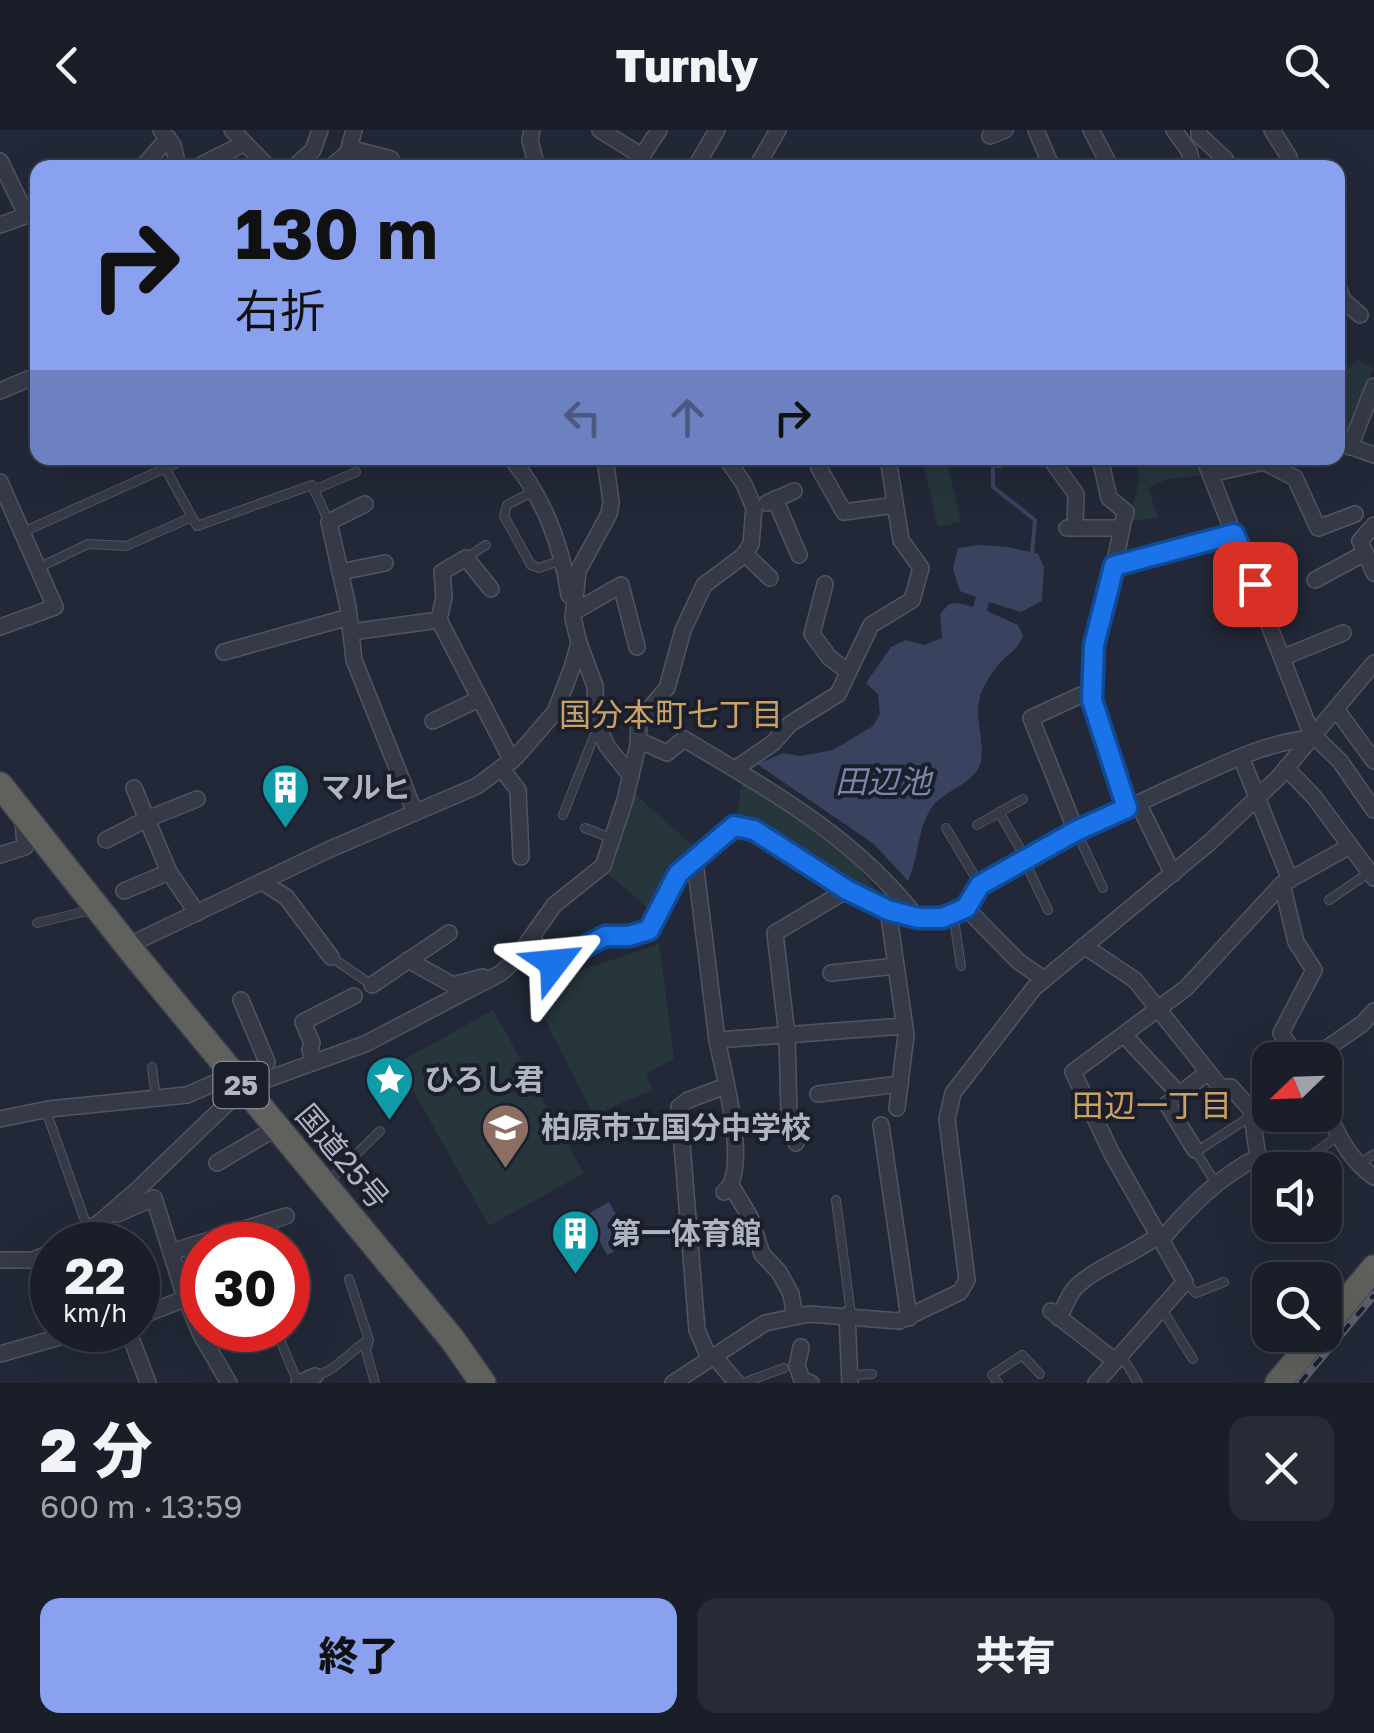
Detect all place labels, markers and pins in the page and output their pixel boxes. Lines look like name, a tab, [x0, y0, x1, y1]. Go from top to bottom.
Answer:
pin	[1213, 542, 1298, 627]
building icon: マルヒ	[260, 762, 312, 830]
place label: マルヒ	[321, 769, 411, 805]
place icon: ひろし君	[363, 1054, 415, 1122]
place label: ひろし君	[424, 1061, 544, 1097]
school or university icon: 柏原市立国分中学校	[480, 1102, 532, 1170]
place label: 柏原市立国分中学校	[541, 1109, 811, 1145]
building icon: 第一体育館	[550, 1208, 602, 1276]
place label: 第一体育館	[611, 1215, 761, 1251]

